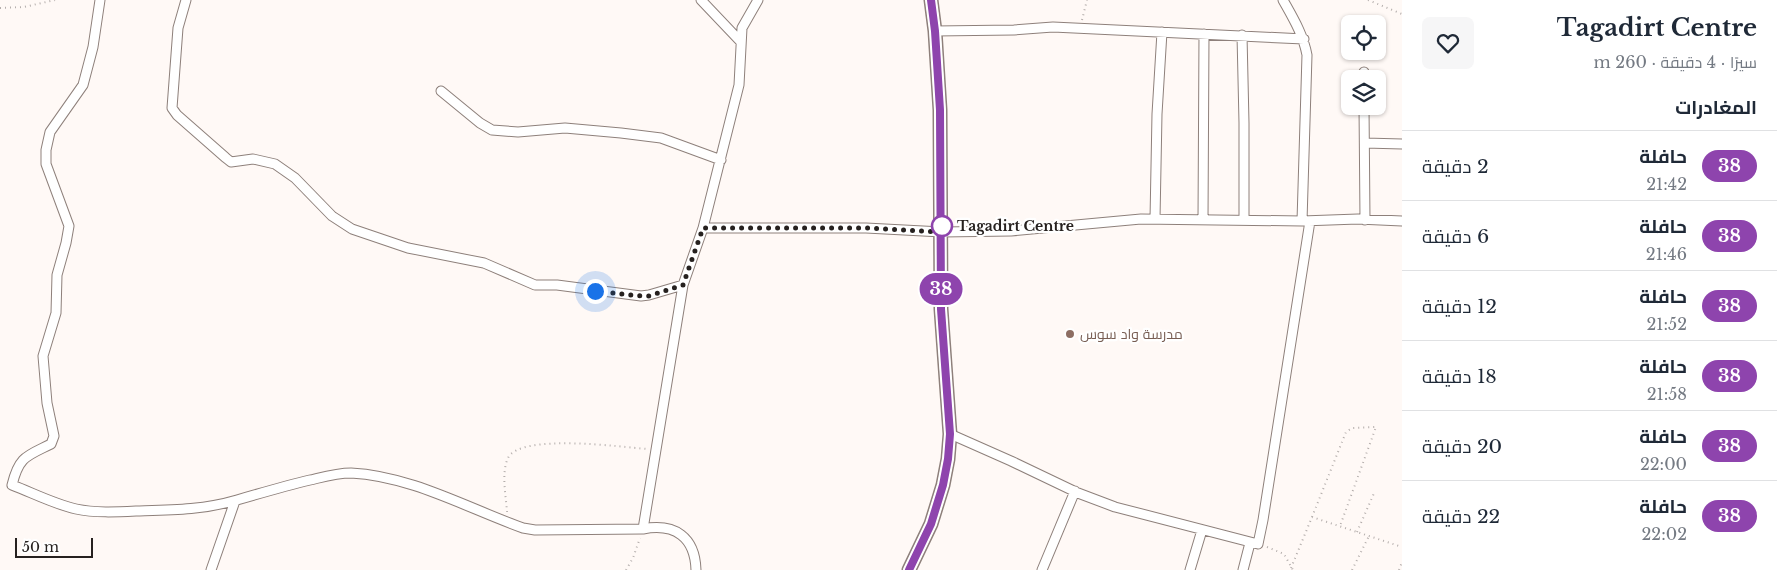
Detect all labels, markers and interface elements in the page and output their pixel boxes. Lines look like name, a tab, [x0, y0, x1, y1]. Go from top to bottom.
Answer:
text: Tagadirt Centre	[1557, 13, 1757, 42]
map controls	[1341, 15, 1386, 115]
button: locate	[1341, 15, 1386, 60]
button: heart	[1422, 17, 1474, 69]
text: سيرًا · 4 دقيقة · 260 m	[1594, 52, 1757, 72]
button: layers	[1341, 70, 1386, 115]
text: المغادرات	[1675, 96, 1757, 119]
text: حافلة	[1639, 145, 1687, 168]
text: 2 دقيقة	[1422, 155, 1489, 178]
text: 38	[1718, 155, 1741, 177]
text: 21:42	[1646, 174, 1687, 194]
marker: Tagadirt Centre	[931, 215, 953, 237]
text: حافلة	[1639, 215, 1687, 238]
place label: Tagadirt Centre	[957, 217, 1074, 235]
text: 6 دقيقة	[1422, 225, 1489, 248]
text: 38	[1718, 225, 1741, 247]
text: 21:46	[1646, 244, 1687, 264]
line badge: 38	[918, 273, 964, 305]
text: 38	[930, 278, 952, 300]
your location	[583, 279, 608, 304]
text: حافلة	[1639, 285, 1687, 308]
text: 12 دقيقة	[1422, 295, 1497, 318]
text: 38	[1718, 295, 1741, 317]
text: 21:52	[1647, 314, 1687, 334]
place label: مدرسة واد سوس	[1080, 325, 1183, 343]
marker: مدرسة واد سوس	[1064, 328, 1076, 340]
text: حافلة	[1639, 355, 1687, 378]
text: 18 دقيقة	[1422, 365, 1497, 388]
text: 38	[1718, 365, 1741, 387]
text: 21:58	[1647, 384, 1687, 404]
text: حافلة	[1639, 425, 1687, 448]
text: 20 دقيقة	[1422, 435, 1502, 458]
text: 38	[1718, 435, 1741, 457]
text: 22:00	[1640, 454, 1687, 474]
text: حافلة	[1639, 495, 1687, 518]
text: 22 دقيقة	[1422, 505, 1500, 528]
text: 38	[1718, 505, 1741, 527]
text: 22:02	[1641, 524, 1687, 544]
scale bar	[15, 535, 92, 558]
text: 50 m	[22, 538, 59, 556]

